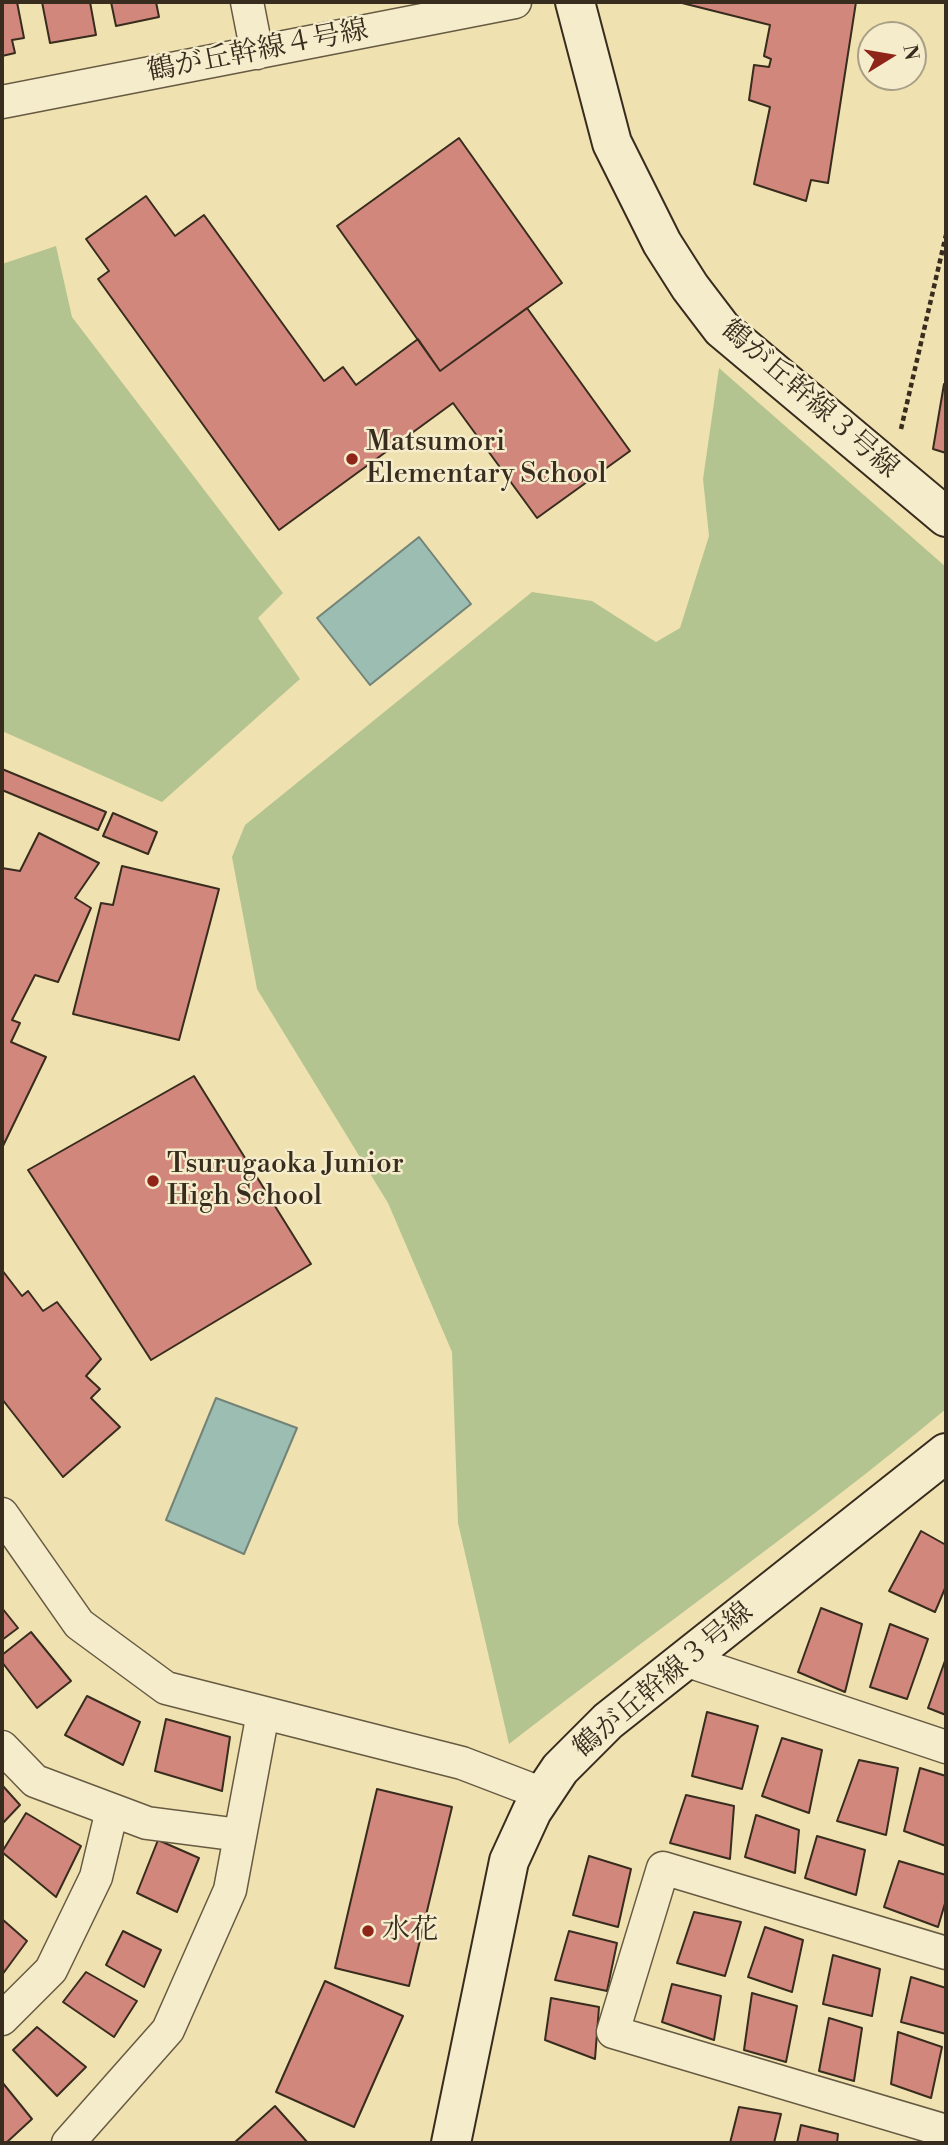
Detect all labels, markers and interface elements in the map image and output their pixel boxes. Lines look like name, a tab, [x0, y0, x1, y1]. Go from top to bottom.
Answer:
street label: 鶴が丘幹線４号線	[145, 14, 371, 90]
north arrow	[857, 21, 927, 91]
text: N	[897, 43, 924, 62]
street label: 鶴が丘幹線３号線	[713, 314, 905, 486]
place label: Matsumori Elementary School	[366, 426, 607, 492]
marker: Matsumori Elementary School	[344, 451, 360, 467]
place label: Tsurugaoka Junior High School	[167, 1148, 404, 1214]
marker: Tsurugaoka Junior High School	[145, 1173, 161, 1189]
street label: 鶴が丘幹線３号線	[567, 1596, 761, 1766]
place label: 水花	[382, 1914, 438, 1948]
marker: 水花	[360, 1923, 376, 1939]

